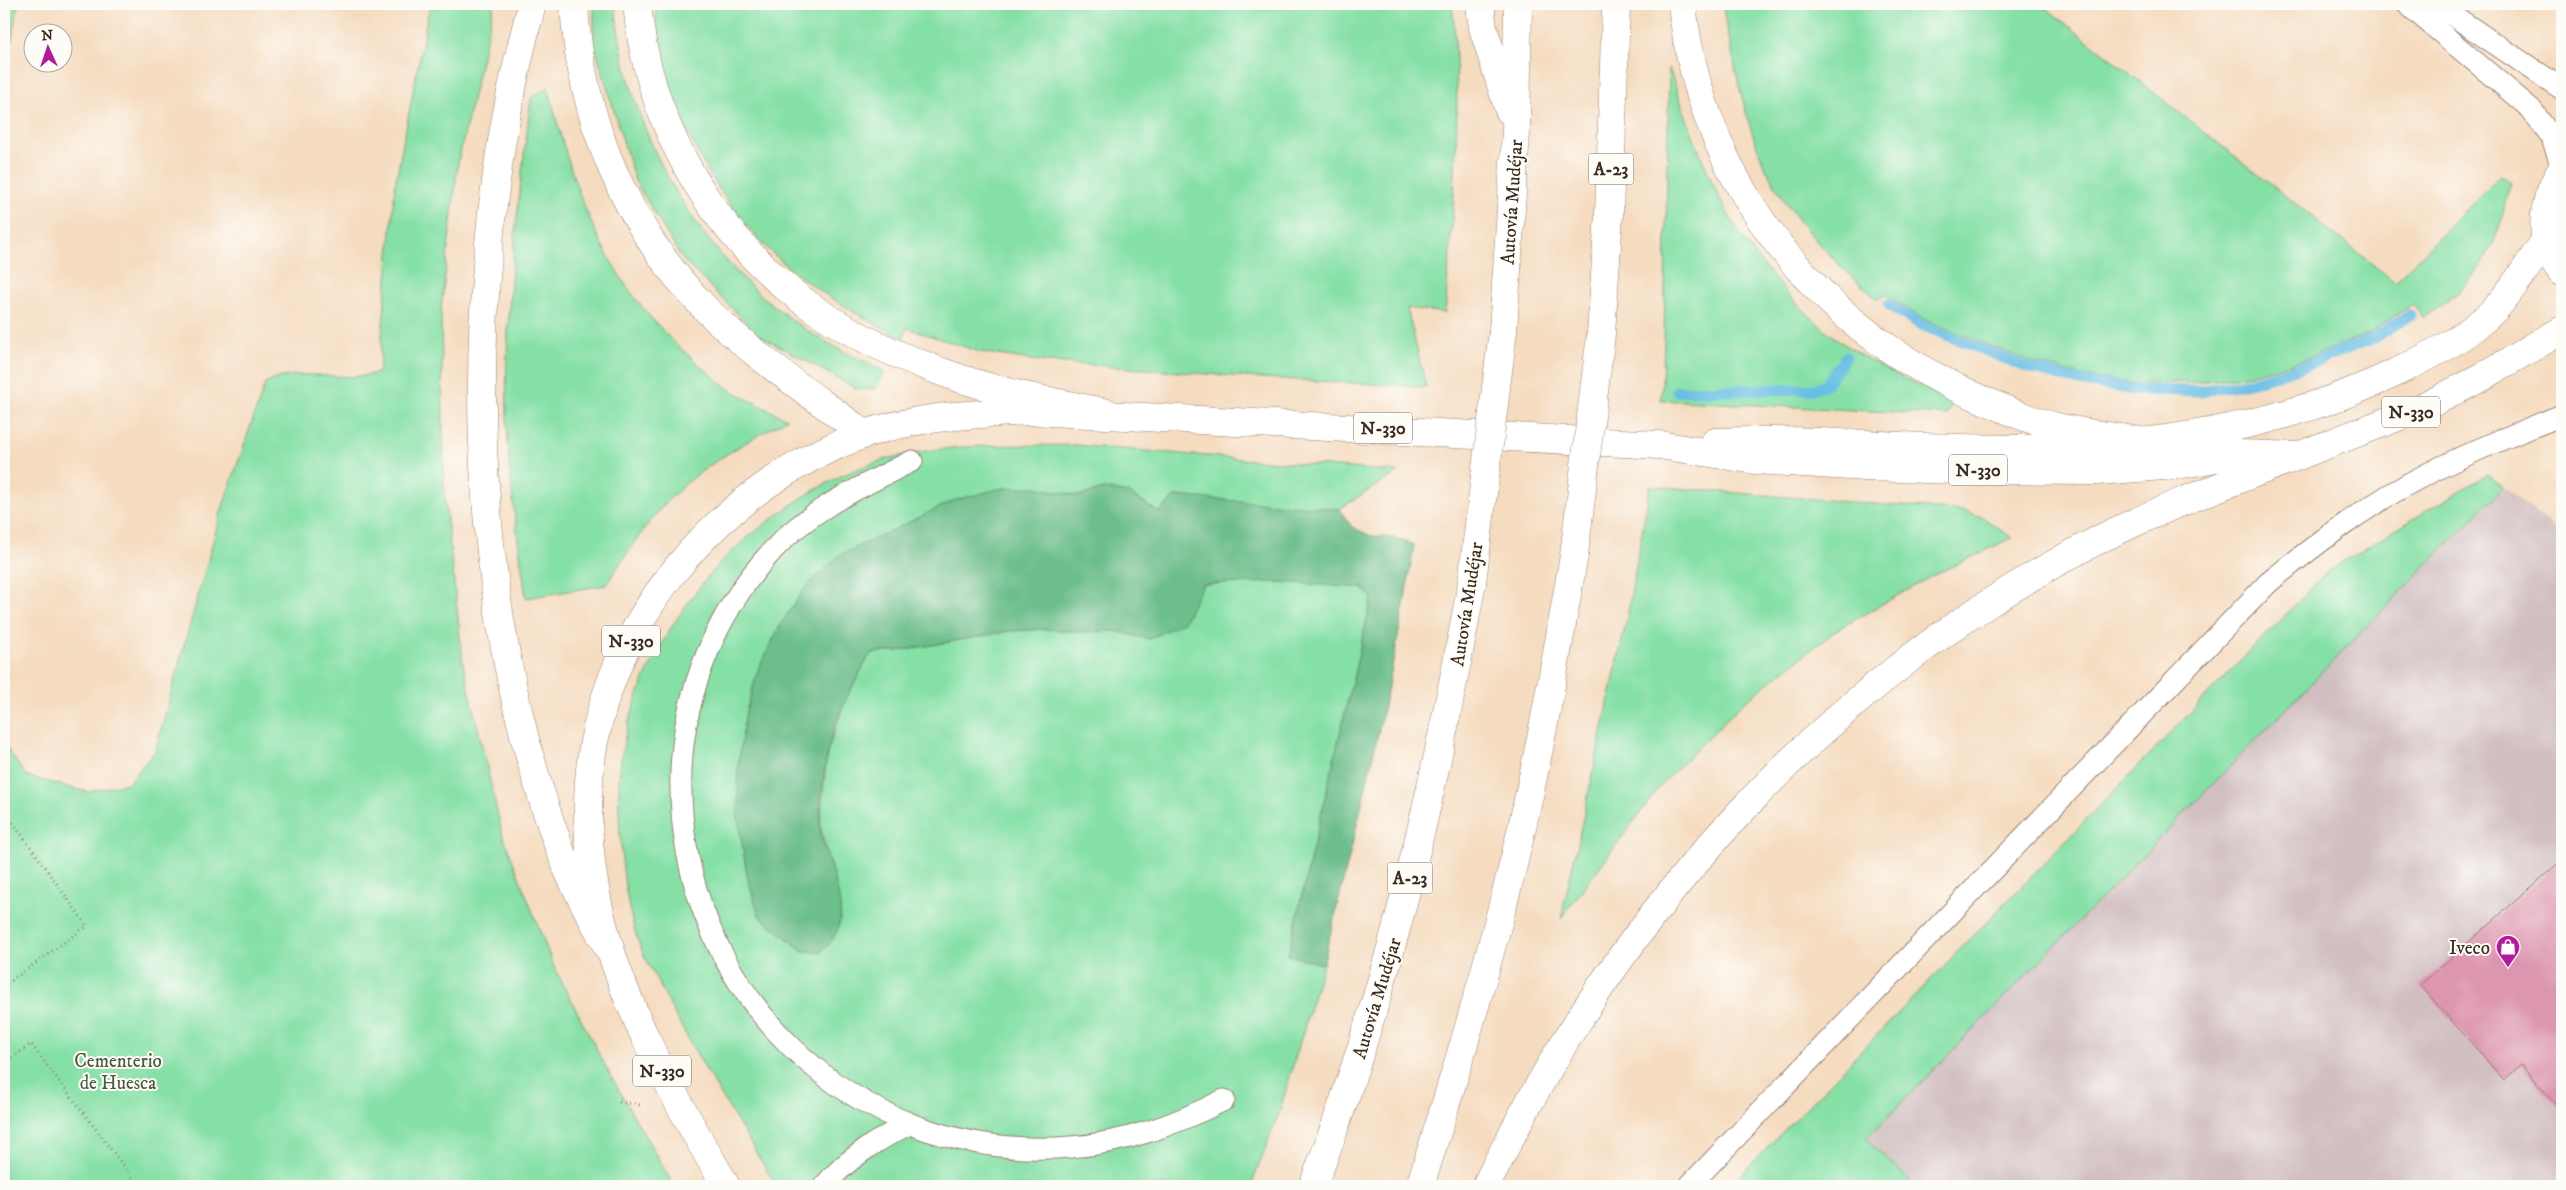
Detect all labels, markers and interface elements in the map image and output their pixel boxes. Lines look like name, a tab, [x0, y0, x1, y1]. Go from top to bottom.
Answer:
north arrow	[22, 22, 72, 72]
text: N	[41, 27, 54, 45]
street label: Autovía Mudéjar	[1497, 139, 1528, 265]
road number: A-23	[1588, 153, 1634, 184]
road number: N-330	[2382, 397, 2440, 428]
road number: N-330	[1354, 412, 1412, 443]
road number: N-330	[1949, 454, 2007, 486]
street label: Autovía Mudéjar	[1446, 541, 1489, 668]
road number: N-330	[602, 626, 660, 656]
road number: A-23	[1388, 862, 1432, 894]
shop icon: Iveco	[2495, 934, 2521, 968]
street label: Autovía Mudéjar	[1348, 935, 1407, 1062]
place label: Iveco	[2449, 937, 2490, 960]
park label: Cementerio de Huesca	[74, 1050, 162, 1095]
road number: N-330	[633, 1056, 691, 1086]

